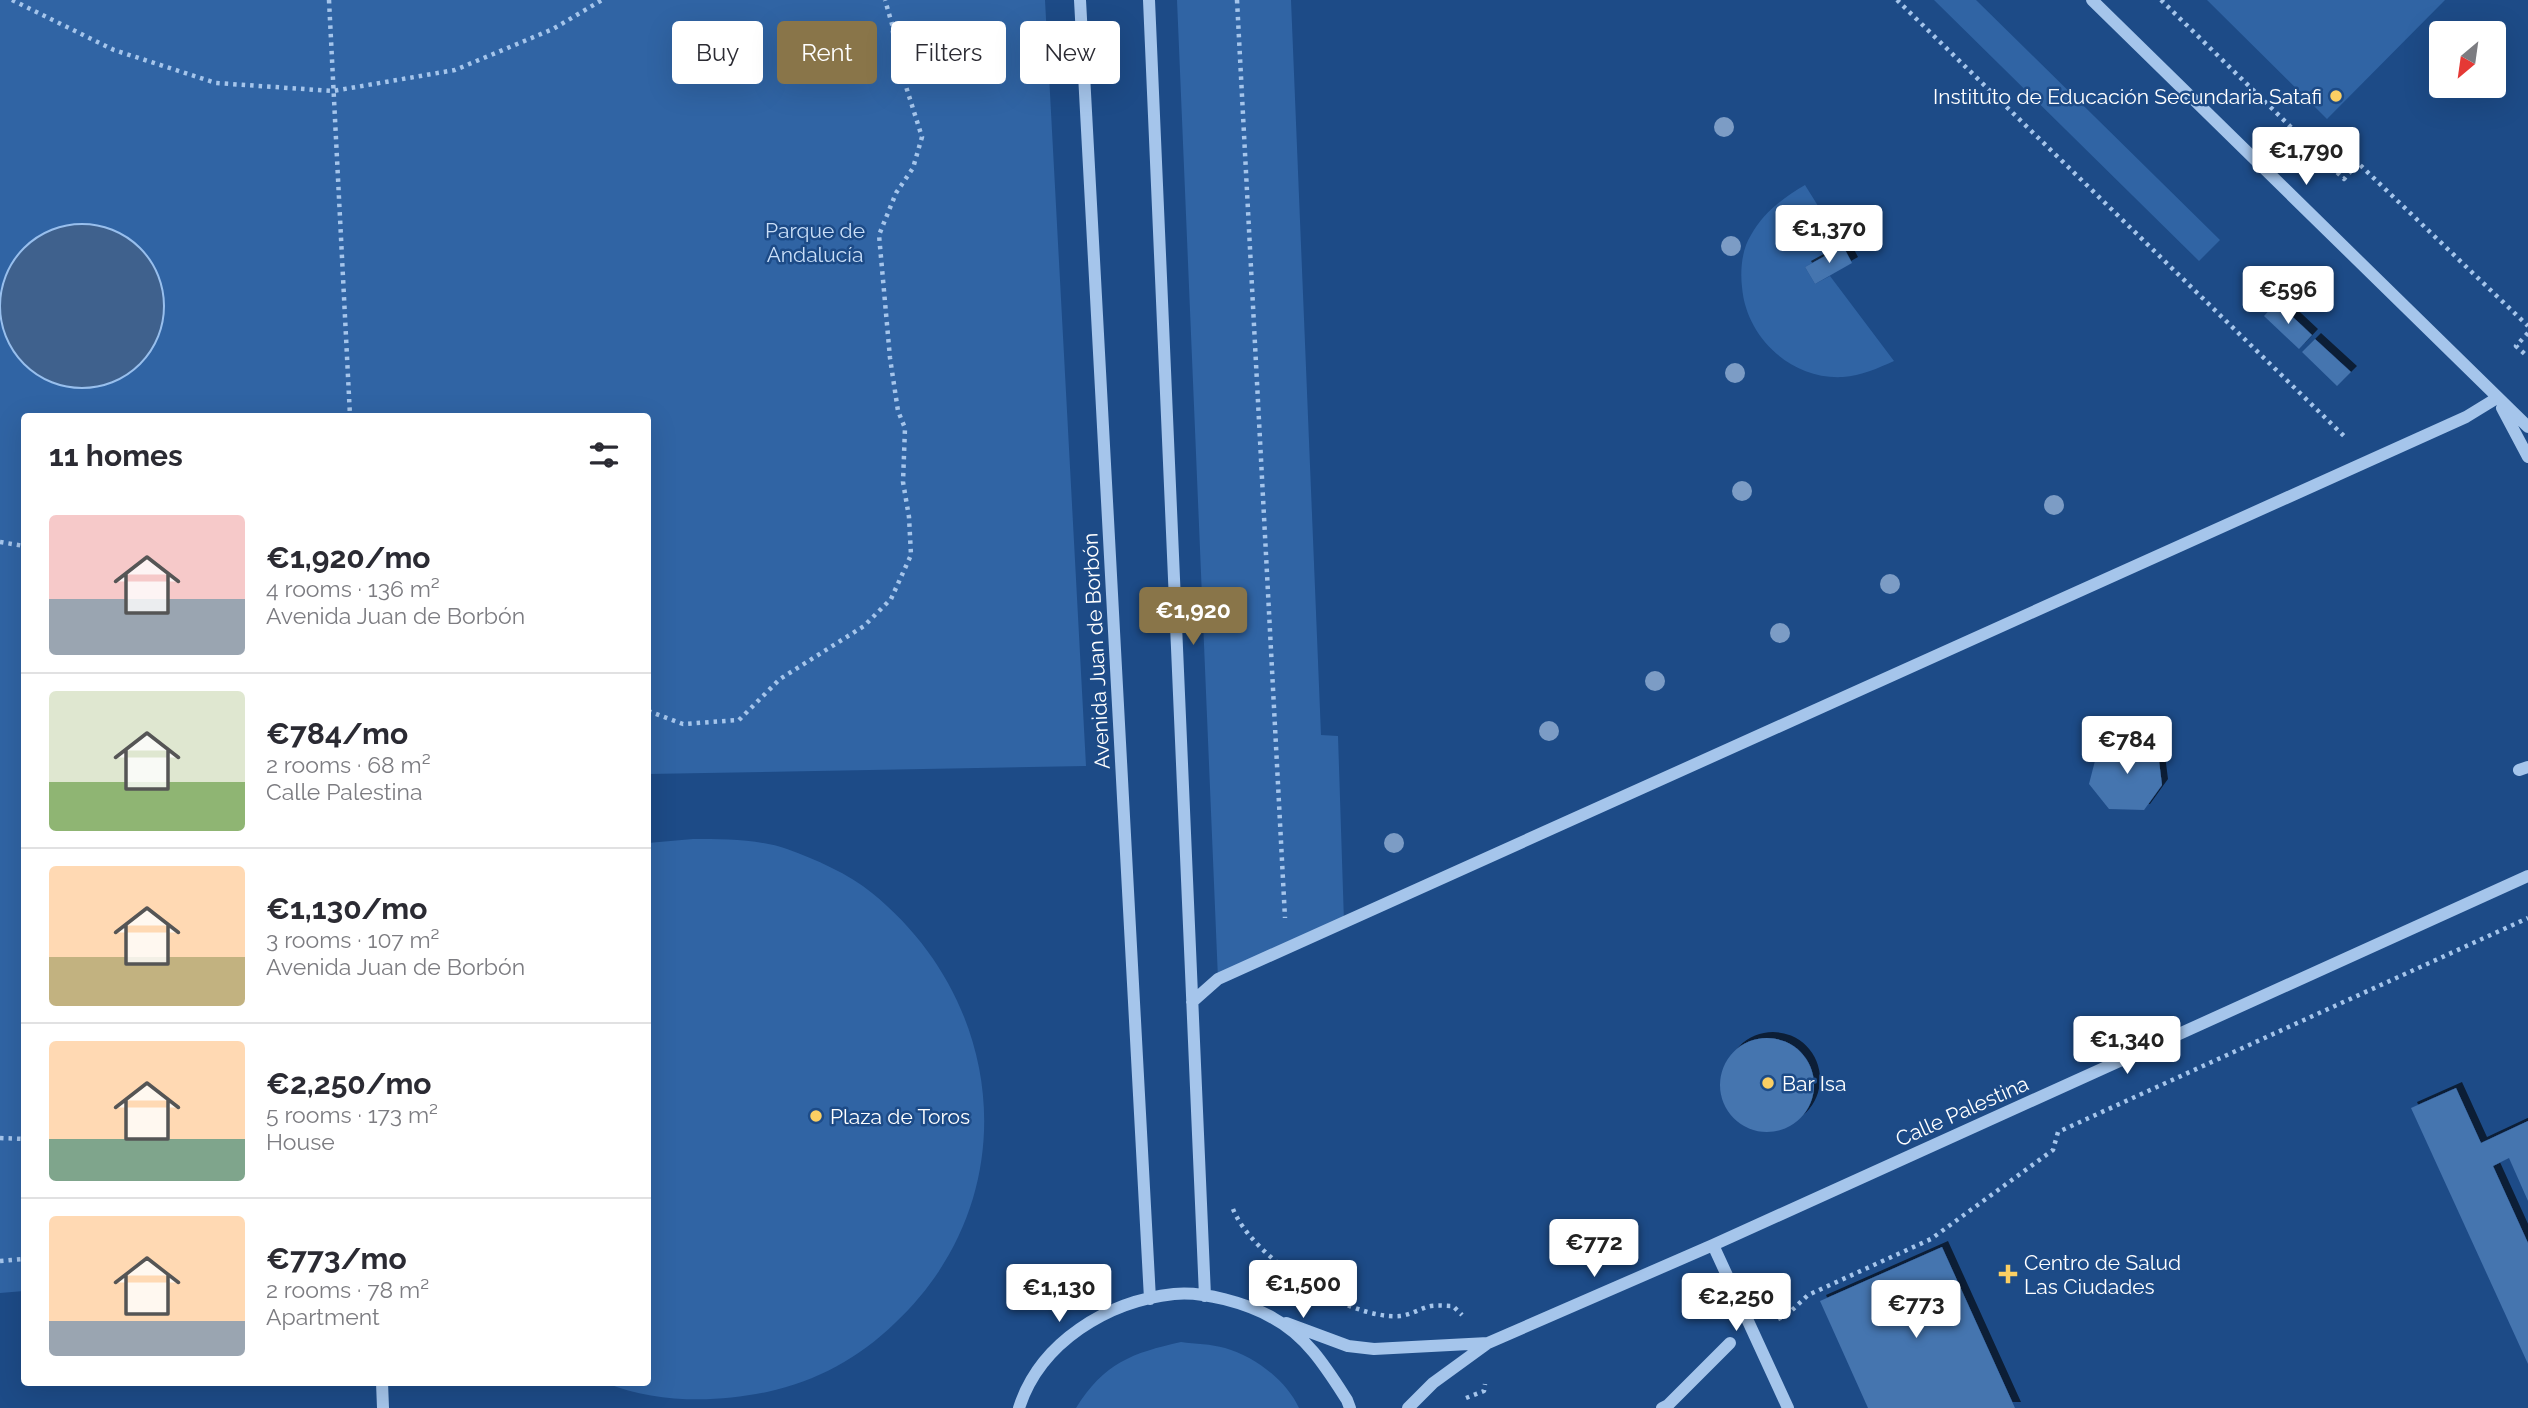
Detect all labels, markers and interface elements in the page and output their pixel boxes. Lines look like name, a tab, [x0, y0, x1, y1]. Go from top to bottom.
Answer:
chip: Buy	[672, 21, 763, 84]
chip: Rent	[777, 21, 877, 84]
chip: Filters	[891, 21, 1006, 84]
chip: New	[1020, 21, 1120, 84]
north arrow	[2429, 21, 2506, 98]
map controls	[2429, 21, 2506, 98]
place label: Instituto de Educación Secundaria Satafi	[1933, 84, 2322, 109]
marker: Instituto de Educación Secundaria Satafi	[2328, 88, 2344, 104]
pin: €1,790	[2249, 128, 2363, 187]
text: €1,790	[2268, 136, 2344, 163]
pin: €1,370	[1772, 205, 1886, 265]
text: €1,370	[1792, 214, 1866, 241]
park label: Parque de Andalucía	[765, 218, 865, 267]
pin: €596	[2247, 266, 2329, 326]
text: €596	[2259, 275, 2317, 302]
icon: filters	[585, 436, 623, 474]
text: 11 homes	[49, 438, 183, 473]
street label: Avenida Juan de Borbón	[1077, 532, 1115, 770]
text: €1,920/mo	[266, 540, 431, 575]
icon: home	[105, 543, 189, 627]
text: 4 rooms · 136 m²	[266, 575, 440, 602]
pin: €1,920	[1136, 588, 1250, 647]
text: €1,920	[1155, 596, 1231, 623]
text: Avenida Juan de Borbón	[266, 602, 525, 629]
text: €784/mo	[266, 716, 408, 751]
pin: €784	[2086, 716, 2168, 776]
icon: home	[105, 719, 189, 803]
text: €784	[2098, 725, 2156, 752]
text: 2 rooms · 68 m²	[266, 751, 431, 778]
text: Calle Palestina	[266, 778, 422, 805]
text: €1,130/mo	[266, 891, 427, 926]
icon: home	[105, 894, 189, 978]
text: 3 rooms · 107 m²	[266, 926, 440, 953]
text: Avenida Juan de Borbón	[266, 953, 525, 980]
pin: €1,340	[2070, 1016, 2184, 1076]
text: €1,340	[2089, 1025, 2165, 1052]
text: €2,250/mo	[266, 1066, 432, 1101]
icon: home	[105, 1069, 189, 1153]
place label: Bar Isa	[1782, 1071, 1846, 1096]
street label: Calle Palestina	[1892, 1071, 2032, 1151]
marker: Bar Isa	[1760, 1075, 1776, 1091]
text: 5 rooms · 173 m²	[266, 1101, 438, 1128]
place label: Plaza de Toros	[830, 1104, 970, 1129]
marker: Plaza de Toros	[808, 1108, 824, 1124]
text: House	[266, 1128, 335, 1155]
pin: €772	[1553, 1220, 1635, 1279]
text: €772	[1565, 1228, 1623, 1255]
text: €773/mo	[266, 1241, 407, 1276]
icon: home	[105, 1244, 189, 1328]
place label: Centro de Salud Las Ciudades	[2024, 1250, 2181, 1299]
pin: €1,500	[1246, 1260, 1360, 1320]
pin: €1,130	[1002, 1264, 1116, 1324]
marker: Centro de Salud Las Ciudades	[1998, 1264, 2018, 1284]
text: €1,500	[1265, 1269, 1341, 1296]
text: €1,130	[1022, 1273, 1096, 1300]
pin: €2,250	[1679, 1274, 1793, 1333]
text: 2 rooms · 78 m²	[266, 1276, 429, 1303]
pin: €773	[1875, 1280, 1957, 1340]
text: €2,250	[1698, 1282, 1774, 1309]
text: €773	[1887, 1289, 1945, 1316]
text: Apartment	[266, 1303, 380, 1330]

